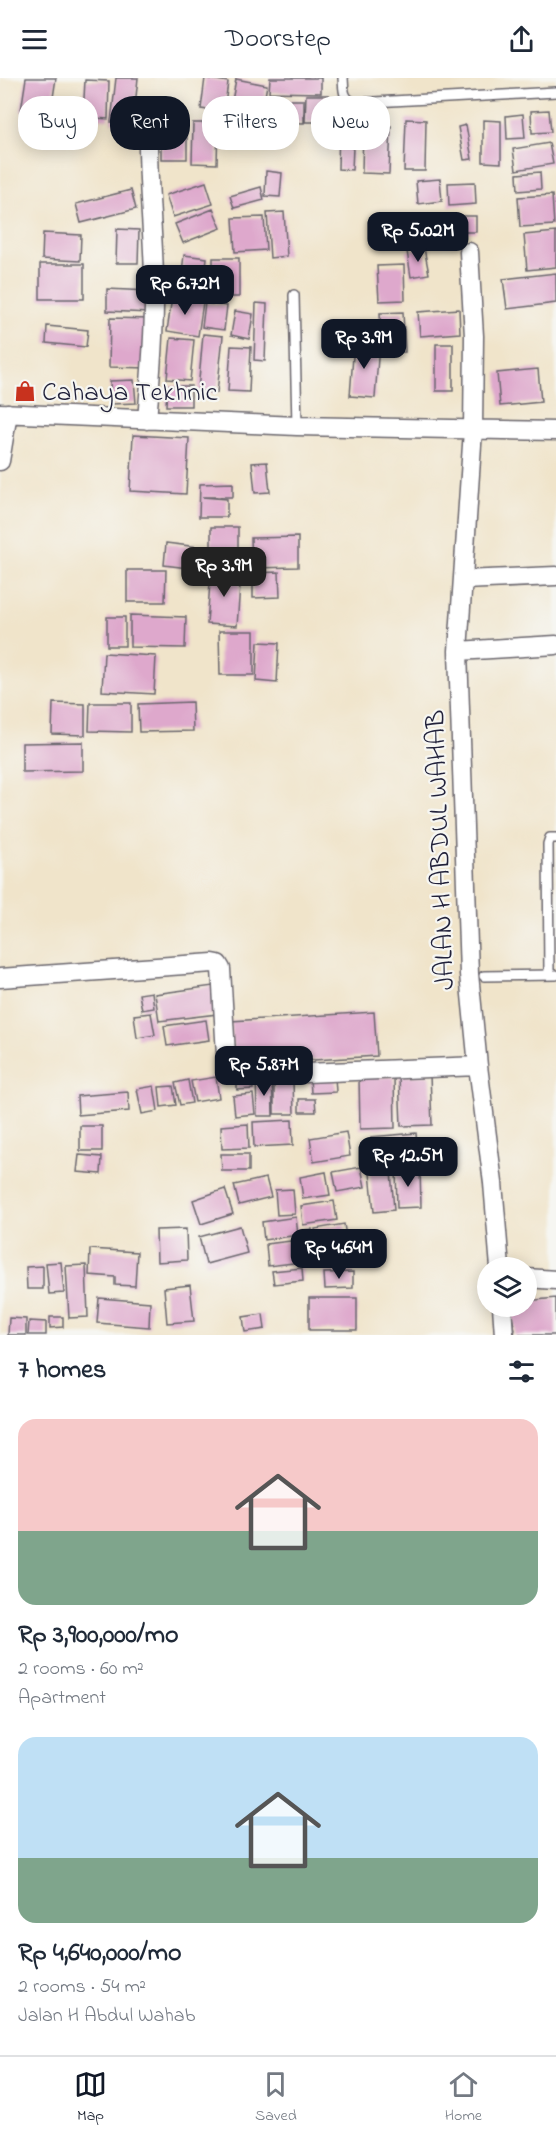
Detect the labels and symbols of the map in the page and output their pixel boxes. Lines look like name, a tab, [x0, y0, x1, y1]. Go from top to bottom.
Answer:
pin: Rp 5.02M	[356, 212, 480, 263]
pin: Rp 6.72M	[123, 265, 247, 316]
pin: Rp 3.9M	[309, 319, 419, 370]
place label: Cahaya Tekhnic	[42, 374, 218, 413]
shop icon: Cahaya Tekhnic	[13, 379, 37, 403]
pin: Rp 3.9M	[169, 547, 279, 598]
street label: JALAN H ABDUL WAHAB	[417, 709, 466, 991]
pin: Rp 5.87M	[202, 1046, 326, 1097]
pin: Rp 12.5M	[346, 1137, 470, 1188]
pin: Rp 4.64M	[277, 1229, 401, 1280]

